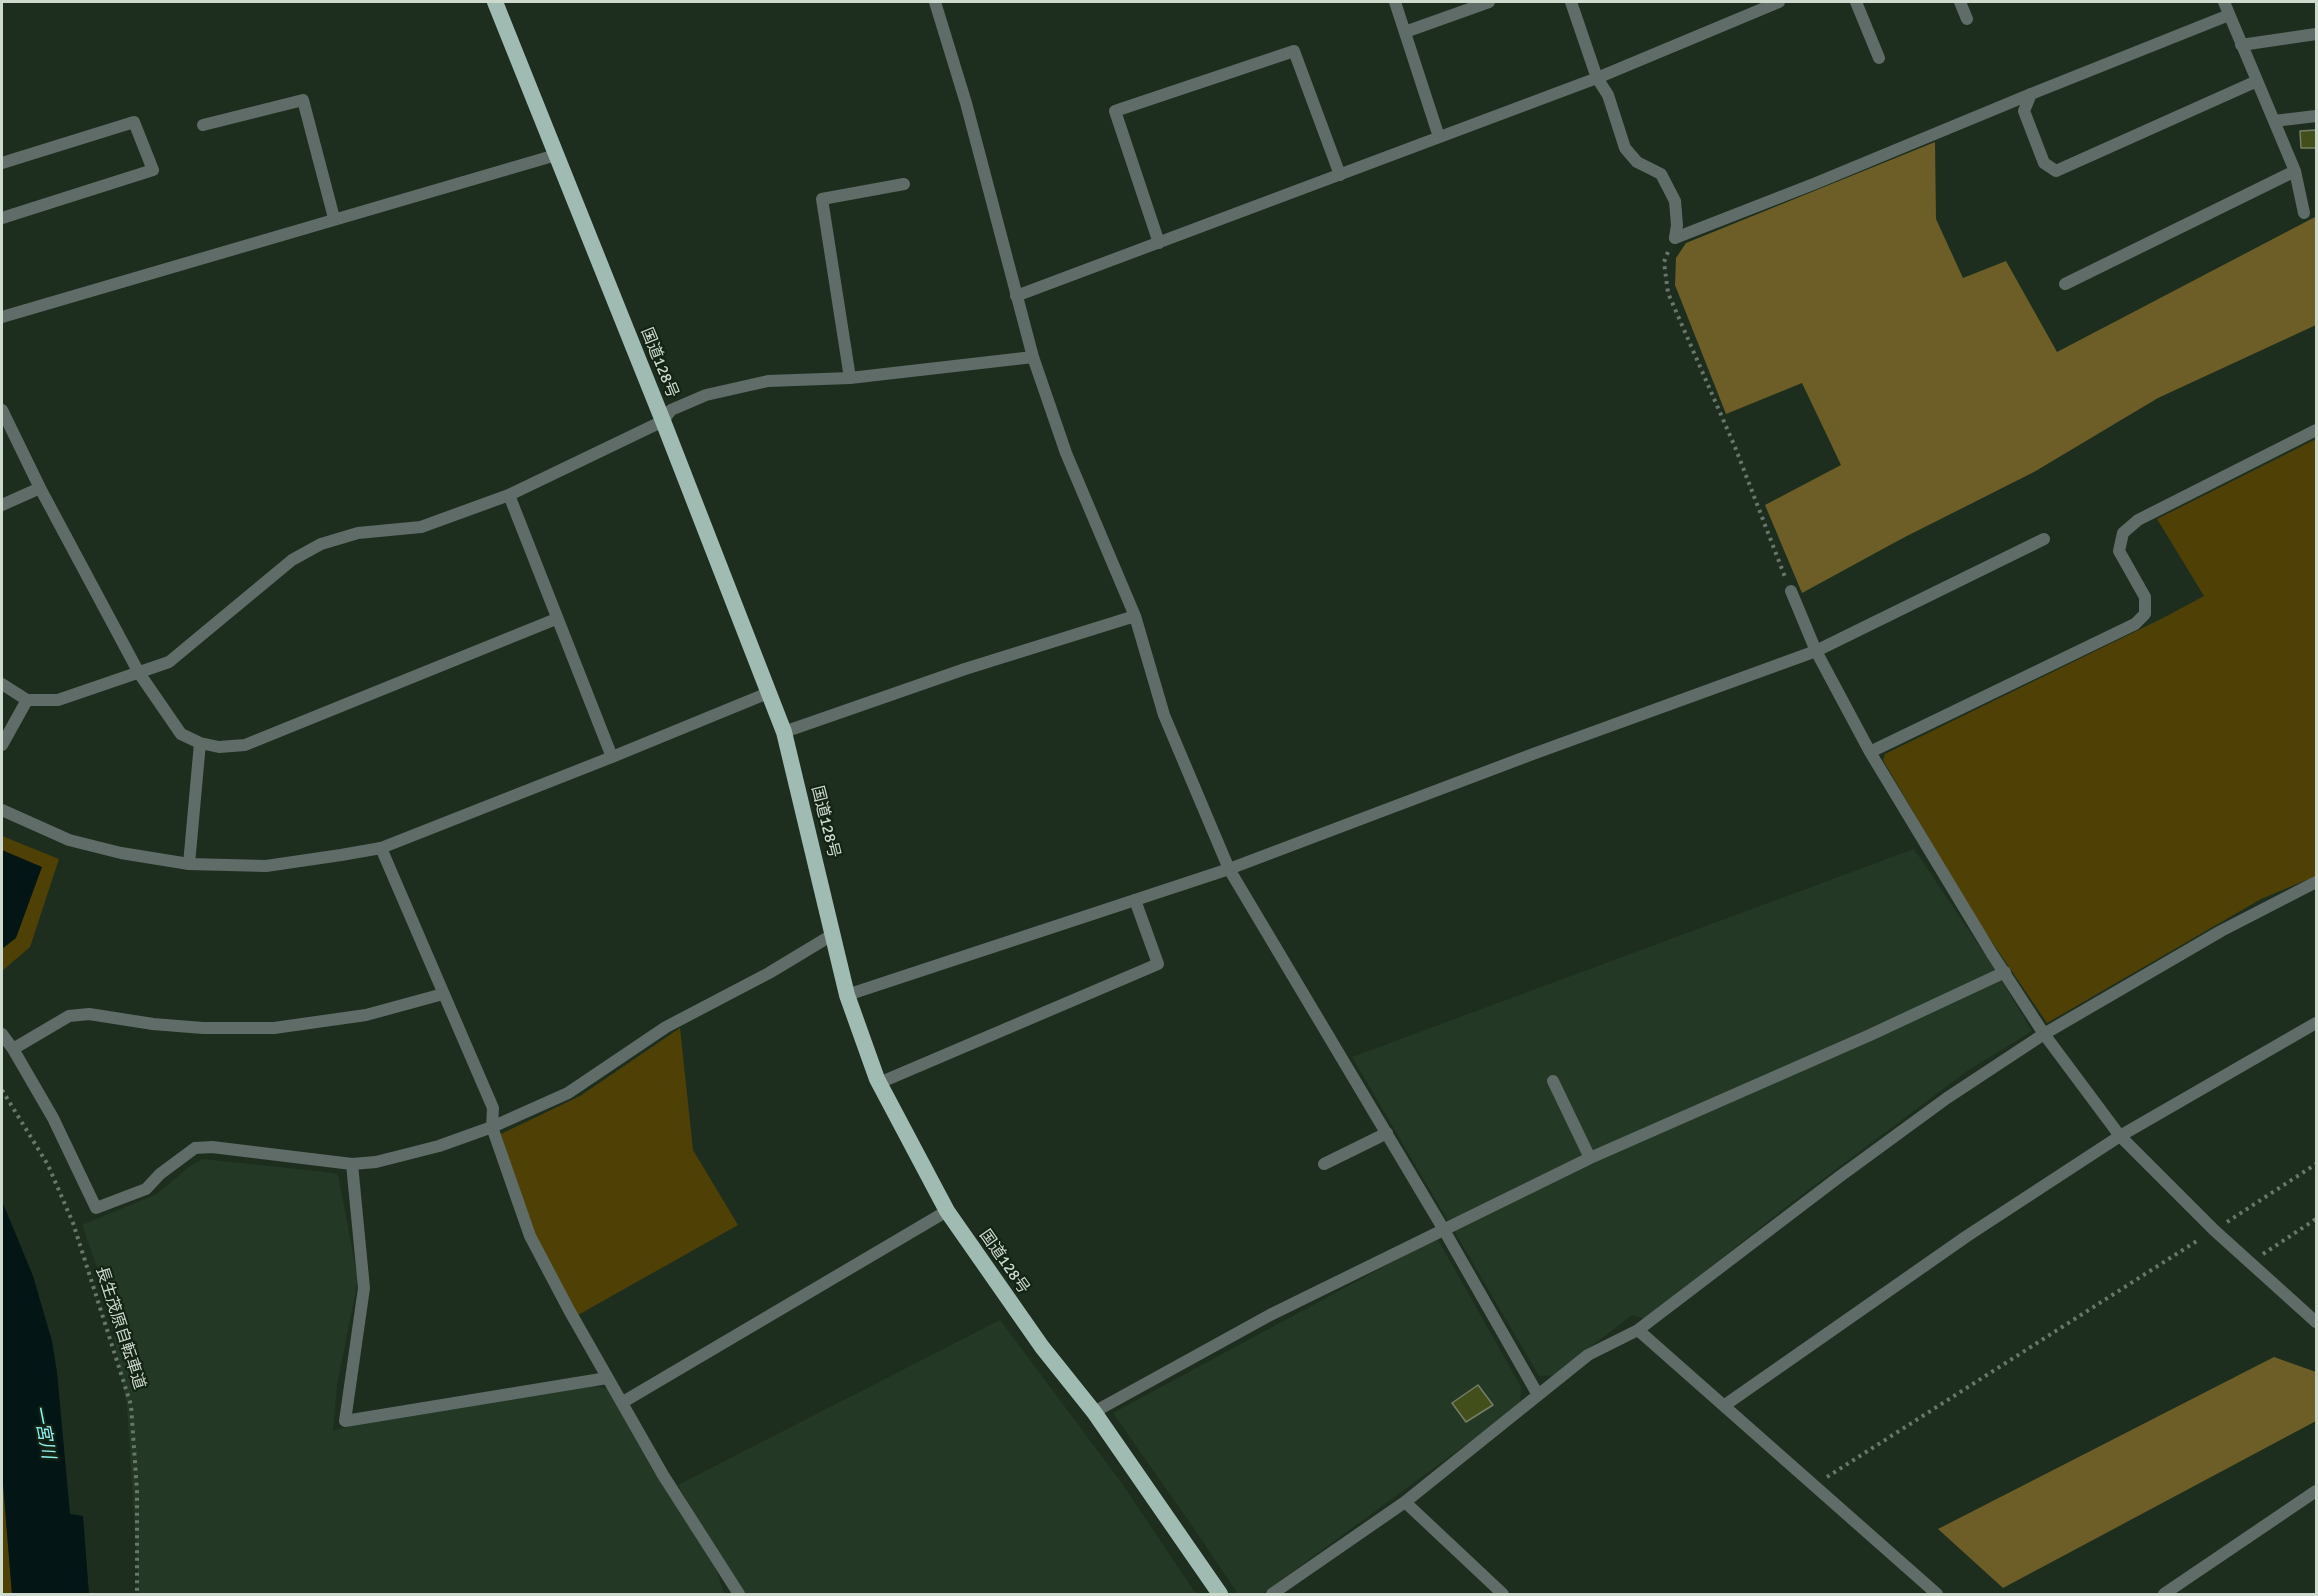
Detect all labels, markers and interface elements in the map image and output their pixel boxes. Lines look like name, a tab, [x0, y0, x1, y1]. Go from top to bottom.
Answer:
street label: 国道128号	[636, 325, 682, 401]
street label: 国道128号	[807, 784, 843, 860]
street label: 国道128号	[975, 1226, 1033, 1298]
street label: 長生茂原自転車道	[91, 1264, 149, 1392]
water label: 一宮川	[27, 1403, 59, 1461]

